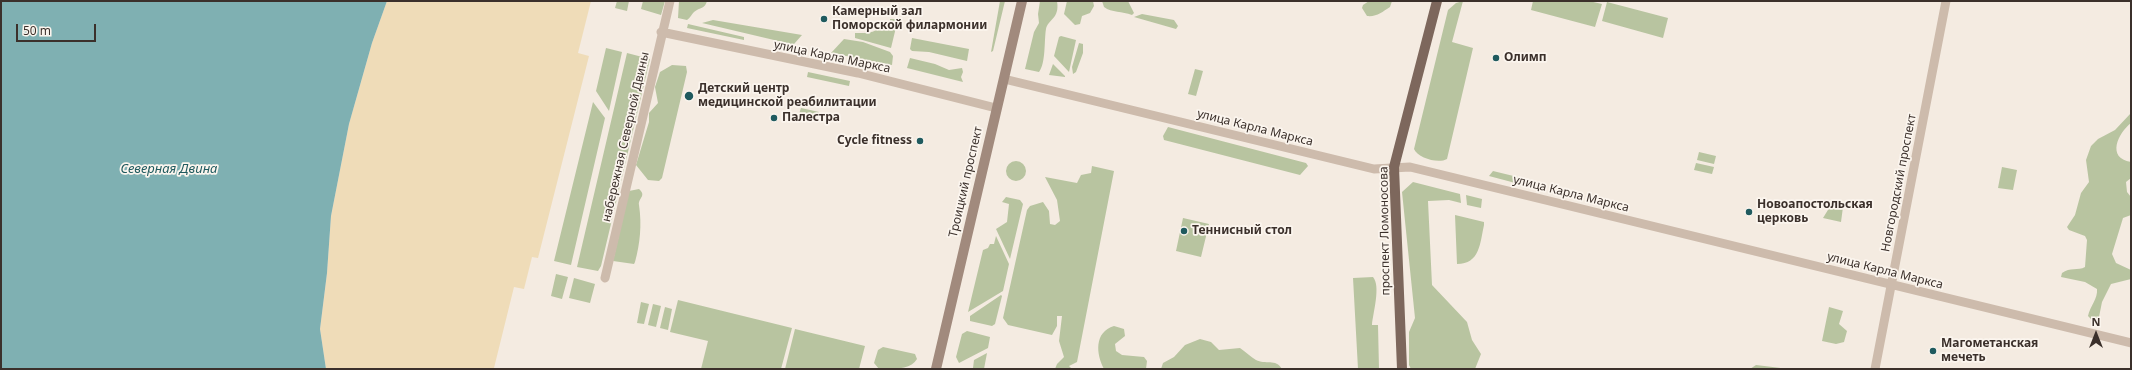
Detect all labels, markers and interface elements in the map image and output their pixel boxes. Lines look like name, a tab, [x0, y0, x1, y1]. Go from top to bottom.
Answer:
place label: Камерный зал Поморской филармонии	[832, 5, 987, 33]
marker: Камерный зал Поморской филармонии	[819, 14, 829, 24]
scale bar	[18, 16, 98, 42]
text: 50 m	[23, 22, 51, 39]
street label: улица Карла Маркса	[772, 38, 892, 76]
street label: набережная Северной Двины	[599, 51, 653, 223]
place label: Олимп	[1504, 51, 1547, 65]
marker: Олимп	[1491, 53, 1501, 63]
place label: Детский центр медицинской реабилитации	[698, 82, 877, 110]
marker: Детский центр медицинской реабилитации	[683, 90, 695, 102]
street label: улица Карла Маркса	[1196, 107, 1314, 149]
place label: Палестра	[782, 111, 840, 125]
marker: Палестра	[769, 113, 779, 123]
street label: Новгородский проспект	[1879, 113, 1919, 253]
street label: Троицкий проспект	[946, 125, 986, 239]
place label: Cycle fitness	[837, 134, 912, 148]
marker: Cycle fitness	[915, 136, 925, 146]
water label: Северная Двина	[121, 161, 217, 177]
street label: проспект Ломоносова	[1377, 166, 1393, 296]
street label: улица Карла Маркса	[1512, 173, 1630, 215]
place label: Новоапостольская церковь	[1757, 198, 1873, 226]
marker: Новоапостольская церковь	[1744, 207, 1754, 217]
place label: Теннисный стол	[1192, 224, 1292, 238]
marker: Теннисный стол	[1179, 226, 1189, 236]
street label: улица Карла Маркса	[1826, 250, 1944, 292]
north arrow	[2076, 314, 2116, 354]
text: N	[2092, 314, 2100, 329]
place label: Магометанская мечеть	[1941, 337, 2038, 365]
marker: Магометанская мечеть	[1928, 346, 1938, 356]

